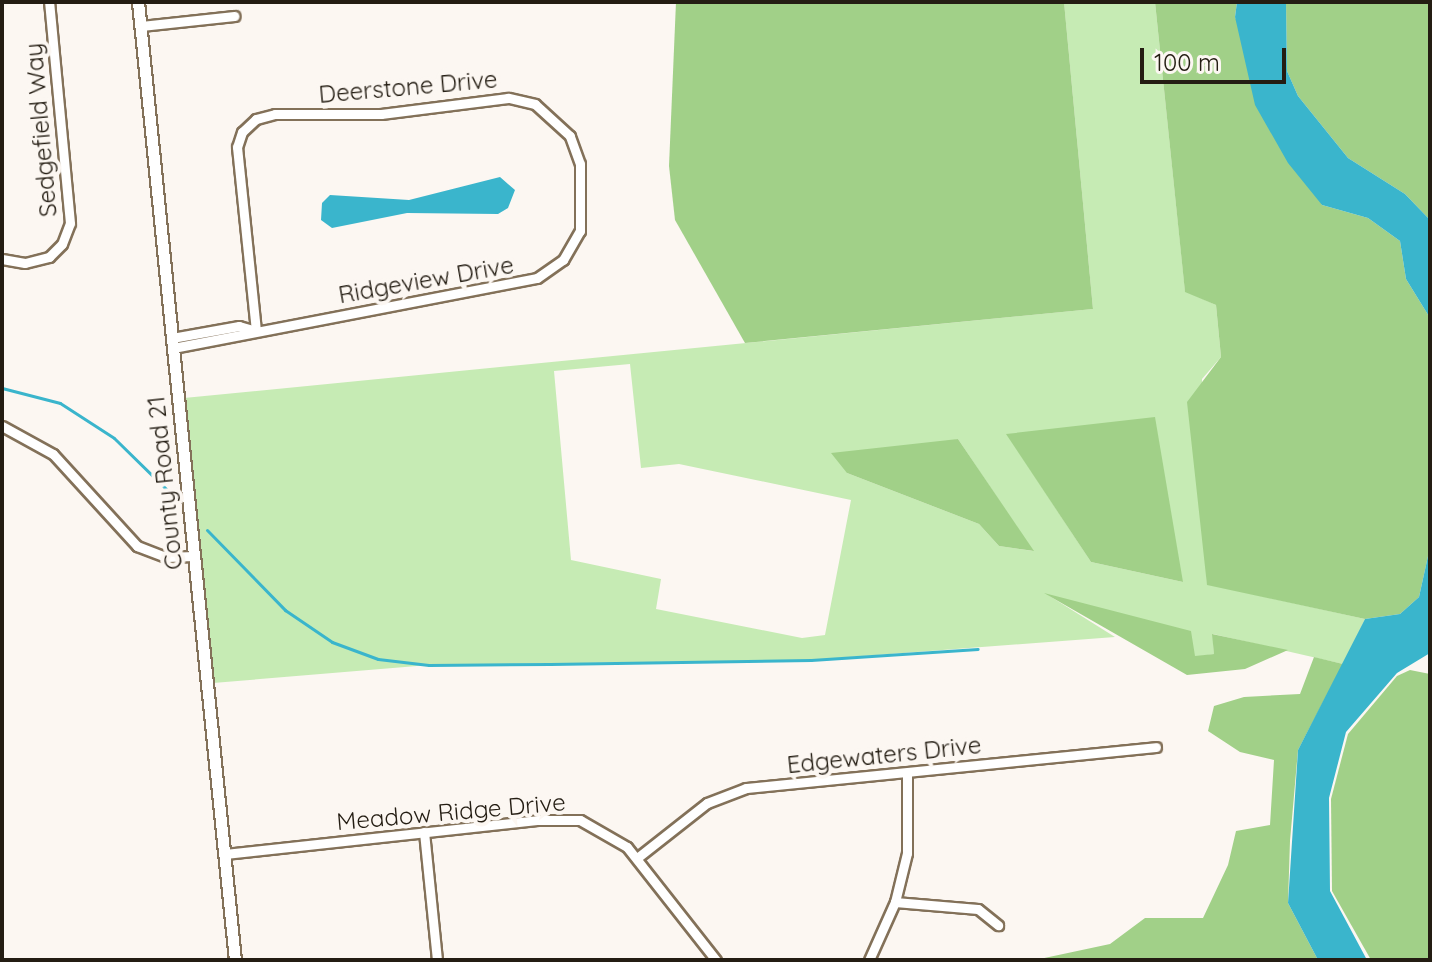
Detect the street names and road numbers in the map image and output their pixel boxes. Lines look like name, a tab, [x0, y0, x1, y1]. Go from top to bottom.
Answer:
street label: Sedgefield Way	[19, 42, 63, 218]
street label: Deerstone Drive	[317, 65, 499, 109]
street label: Ridgeview Drive	[336, 250, 516, 310]
street label: County Road 21	[142, 395, 188, 571]
street label: Edgewaters Drive	[785, 730, 983, 780]
street label: Meadow Ridge Drive	[335, 788, 567, 836]

